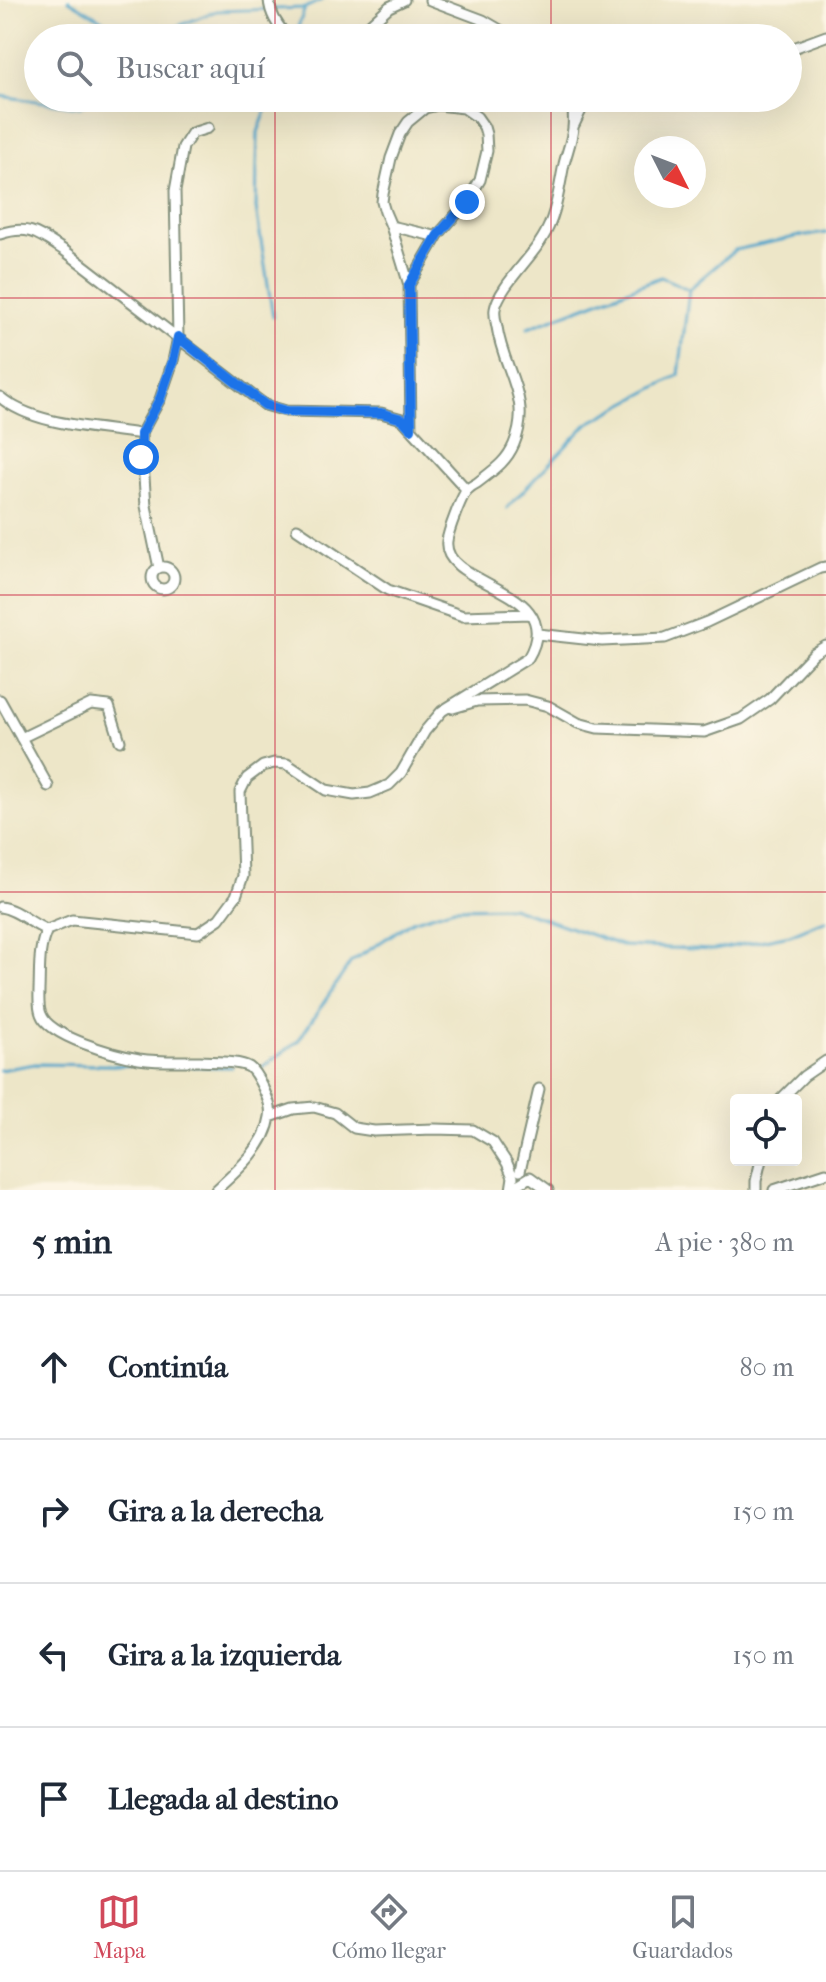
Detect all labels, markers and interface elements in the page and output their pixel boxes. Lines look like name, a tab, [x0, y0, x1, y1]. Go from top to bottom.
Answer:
search box	[24, 24, 802, 112]
icon: search	[52, 46, 96, 90]
text: Buscar aquí	[116, 51, 265, 86]
north arrow	[634, 136, 706, 208]
route end	[449, 184, 485, 220]
route start	[123, 439, 159, 475]
map controls	[730, 1094, 802, 1166]
button: locate	[730, 1094, 802, 1166]
text: 5 min	[32, 1222, 112, 1262]
text: A pie · 380 m	[656, 1227, 794, 1258]
icon: ahead	[32, 1345, 76, 1389]
text: Continúa	[108, 1350, 228, 1385]
text: 80 m	[739, 1352, 794, 1383]
icon: right	[32, 1489, 76, 1533]
text: Gira a la derecha	[108, 1494, 323, 1529]
text: 150 m	[732, 1496, 794, 1527]
icon: left	[32, 1633, 76, 1677]
text: Gira a la izquierda	[108, 1638, 341, 1673]
text: 150 m	[732, 1640, 794, 1671]
icon: arrive	[32, 1777, 76, 1821]
text: Llegada al destino	[108, 1782, 338, 1817]
tab: Mapa	[93, 1890, 146, 1964]
tab: Cómo llegar	[332, 1890, 446, 1964]
tab: Guardados	[632, 1890, 733, 1964]

